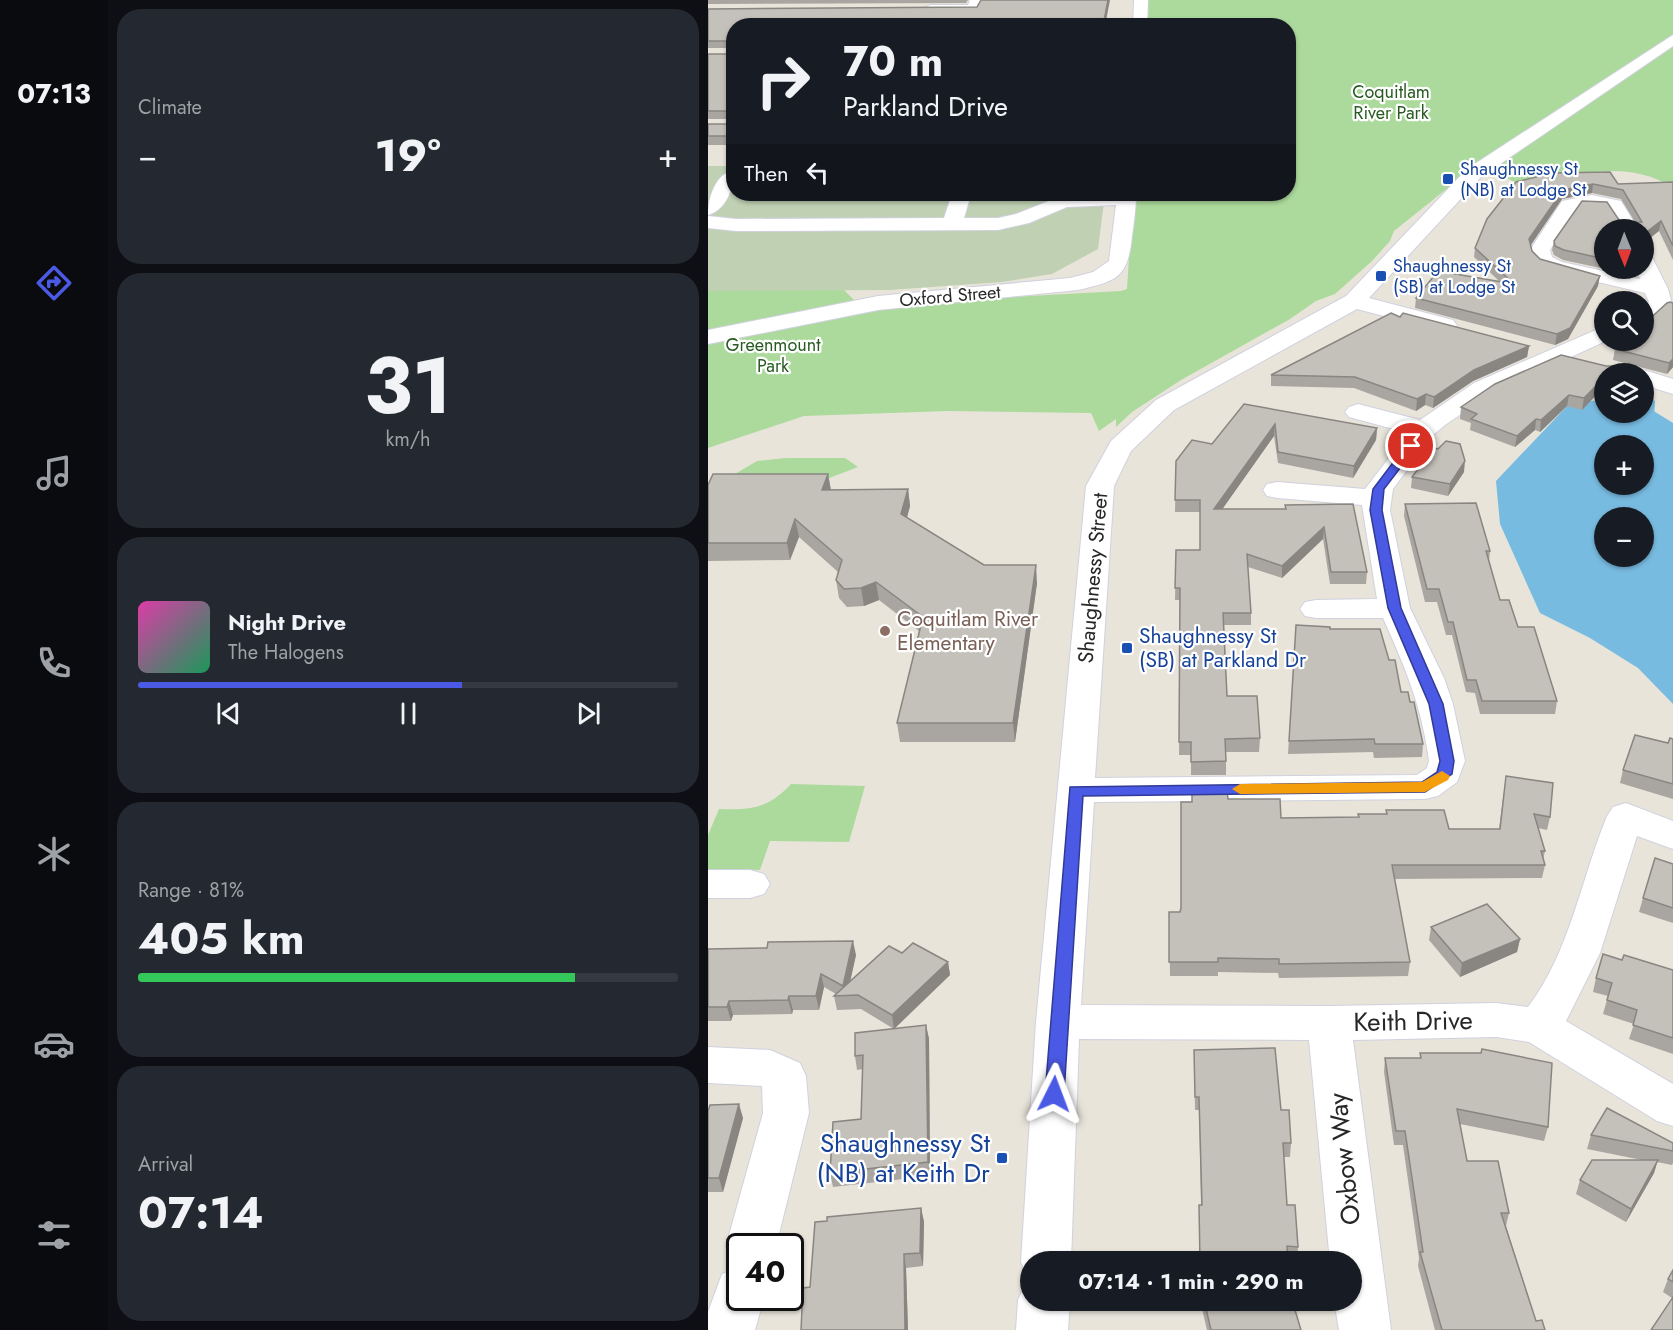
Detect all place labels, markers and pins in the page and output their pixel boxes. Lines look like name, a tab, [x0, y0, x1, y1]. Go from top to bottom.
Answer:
place label: Shaughnessy St (NB) at Lodge St	[1460, 156, 1587, 203]
marker: Shaughnessy St (NB) at Lodge St	[1441, 172, 1455, 186]
place label: Shaughnessy St (SB) at Lodge St	[1393, 253, 1516, 300]
marker: Shaughnessy St (SB) at Lodge St	[1374, 269, 1388, 283]
pin	[1385, 420, 1436, 471]
place label: Coquitlam River Elementary	[897, 604, 1039, 658]
place label: Shaughnessy St (SB) at Parkland Dr	[1139, 621, 1307, 675]
marker: Coquitlam River Elementary	[878, 624, 892, 638]
marker: Shaughnessy St (SB) at Parkland Dr	[1120, 641, 1134, 655]
place label: Shaughnessy St (NB) at Keith Dr	[817, 1124, 991, 1192]
marker: Shaughnessy St (NB) at Keith Dr	[995, 1151, 1009, 1165]

